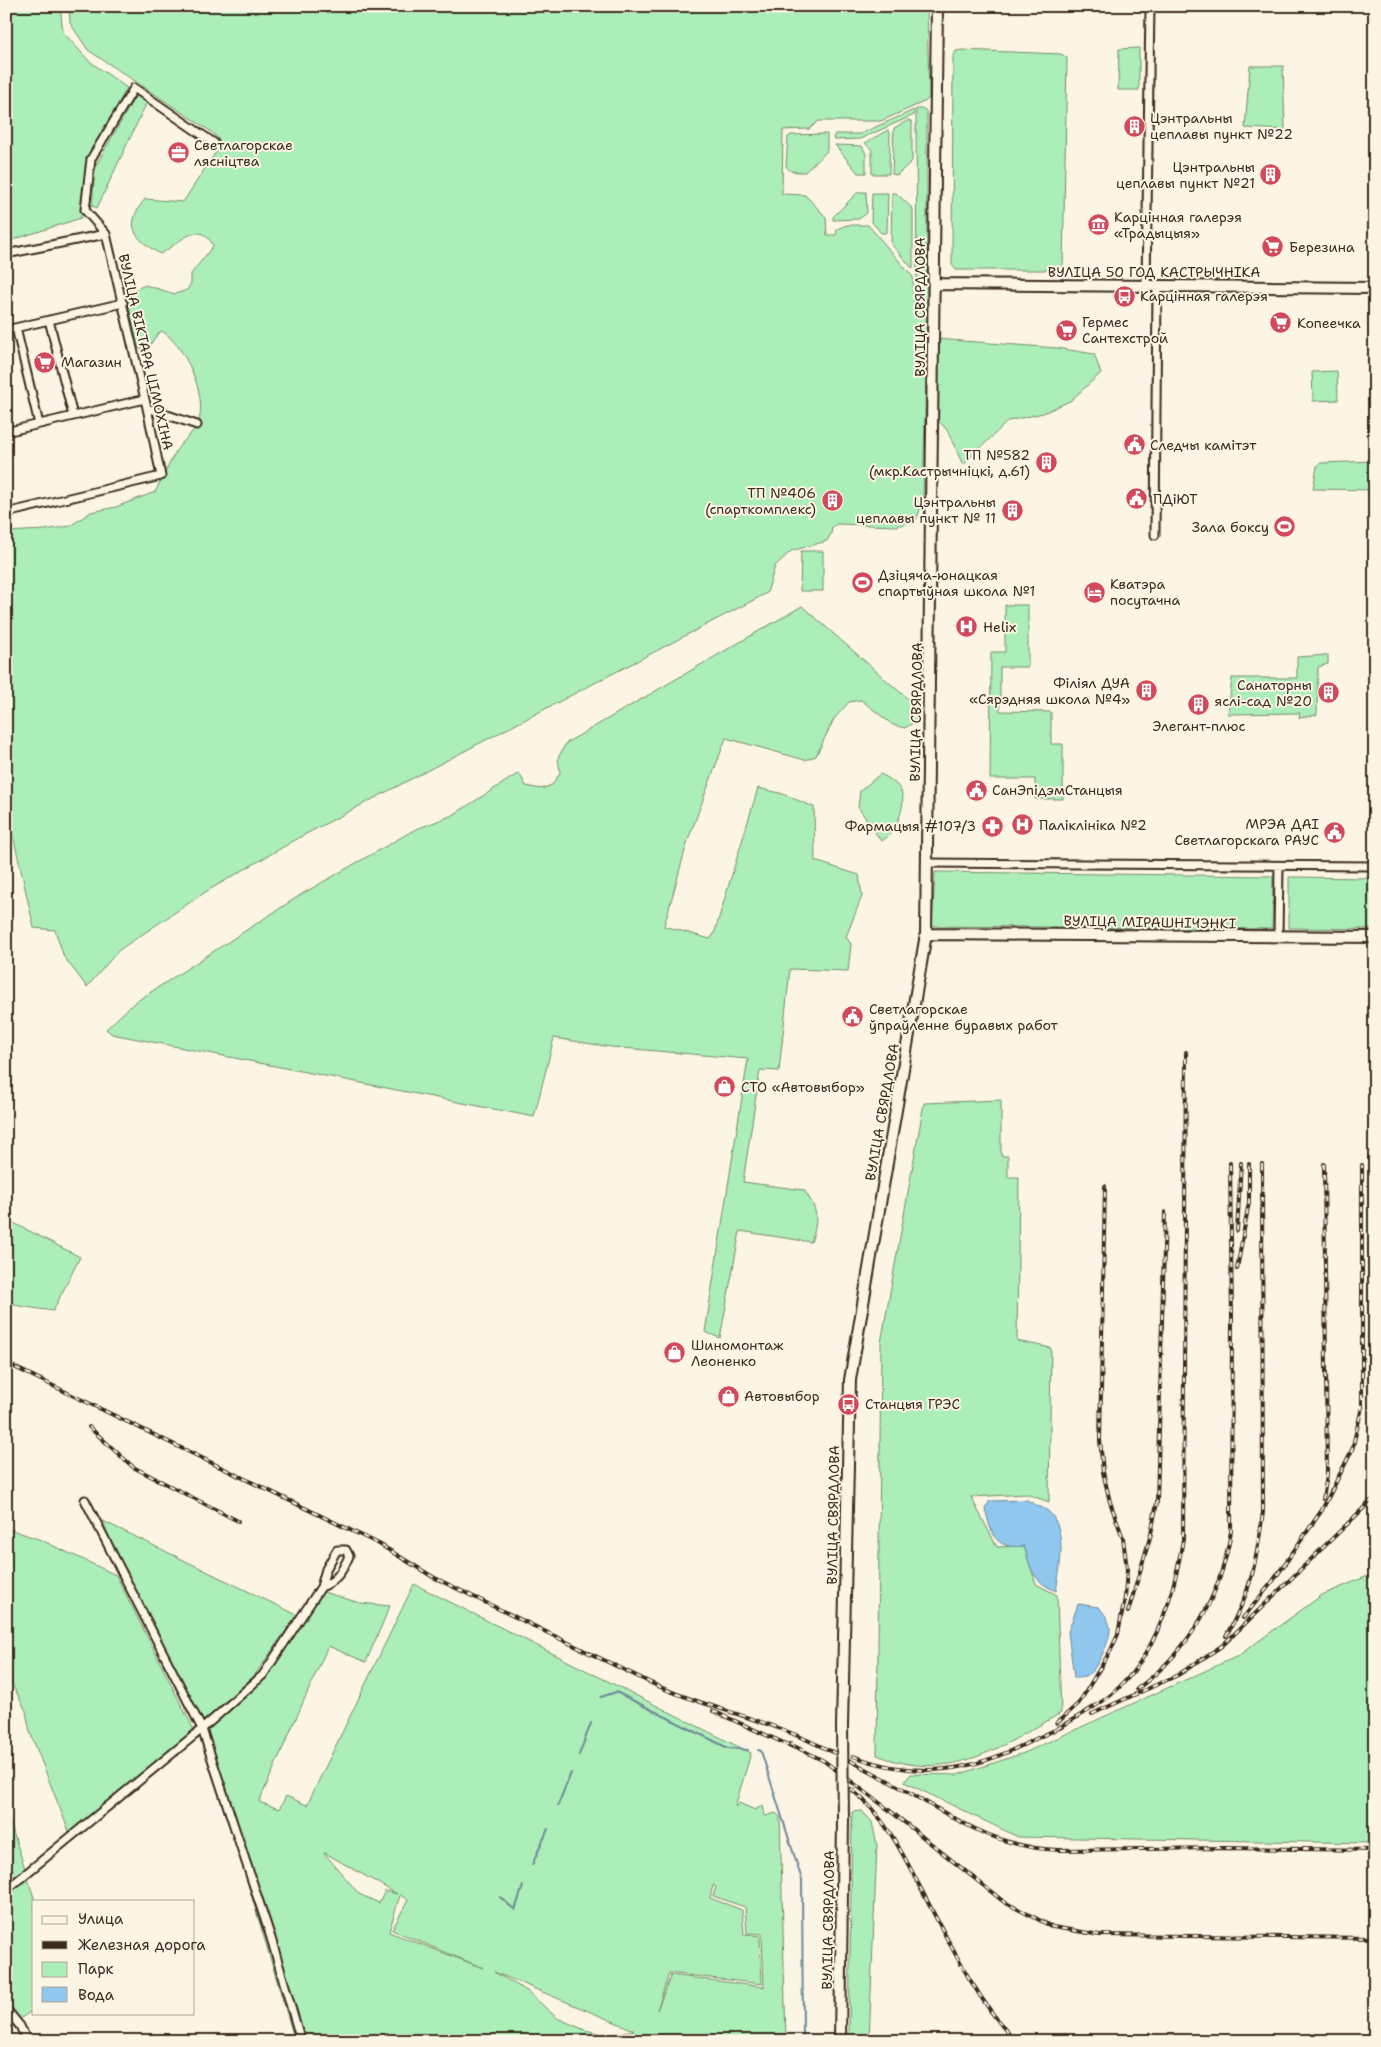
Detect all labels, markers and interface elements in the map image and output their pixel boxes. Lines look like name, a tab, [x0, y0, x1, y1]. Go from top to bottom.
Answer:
place label: Цэнтральны цеплавы пункт №22	[1150, 109, 1293, 143]
building icon: Цэнтральны цеплавы пункт №22	[1122, 114, 1146, 138]
place label: Светлагорскае лясніцтва	[194, 136, 293, 170]
office icon: Светлагорскае лясніцтва	[166, 141, 190, 165]
place label: Цэнтральны цеплавы пункт №21	[1116, 158, 1255, 192]
building icon: Цэнтральны цеплавы пункт №21	[1259, 163, 1283, 187]
place label: Карцінная галерэя «Традыцыя»	[1114, 208, 1242, 242]
museum icon: Карцінная галерэя «Традыцыя»	[1086, 213, 1110, 237]
supermarket icon: Березина	[1261, 235, 1285, 259]
street label: ВУЛІЦА СВЯРДЛОВА	[911, 237, 929, 377]
place label: Березина	[1289, 238, 1355, 256]
street label: ВУЛІЦА ВІКТАРА ЦІМОХІНА	[115, 252, 177, 452]
street label: ВУЛІЦА 50 ГОД КАСТРЫЧНІКА	[1048, 263, 1260, 281]
bus stop icon: Карцінная галерэя	[1112, 284, 1136, 308]
place label: Карцінная галерэя	[1140, 287, 1268, 305]
supermarket icon: Копеечка	[1269, 311, 1293, 335]
place label: Гермес Сантехстрой	[1082, 313, 1168, 347]
place label: Копеечка	[1297, 314, 1361, 332]
supermarket icon: Гермес Сантехстрой	[1054, 318, 1078, 342]
supermarket icon: Магазин	[33, 350, 57, 374]
place label: Магазин	[61, 353, 122, 371]
public building icon: Следчы камітэт	[1122, 433, 1146, 457]
place label: Следчы камітэт	[1150, 436, 1257, 454]
place label: ТП №582 (мкр.Кастрычніцкі, д.61)	[869, 446, 1030, 480]
building icon: ТП №582 (мкр.Кастрычніцкі, д.61)	[1034, 451, 1058, 475]
place label: ТП №406 (спарткомплекс)	[705, 484, 816, 518]
public building icon: ПДіЮТ	[1125, 487, 1149, 511]
building icon: ТП №406 (спарткомплекс)	[820, 489, 844, 513]
place label: ПДіЮТ	[1153, 490, 1198, 508]
place label: Цэнтральны цеплавы пункт № 11	[856, 493, 996, 527]
building icon: Цэнтральны цеплавы пункт № 11	[1000, 498, 1024, 522]
sports icon: Зала боксу	[1273, 515, 1297, 539]
place label: Зала боксу	[1192, 518, 1269, 536]
place label: Дзіцяча-юнацкая спартыўная школа №1	[878, 566, 1035, 600]
sports icon: Дзіцяча-юнацкая спартыўная школа №1	[850, 571, 874, 595]
place label: Кватэра посутачна	[1110, 575, 1181, 609]
hotel icon: Кватэра посутачна	[1082, 580, 1106, 604]
hospital icon: Helix	[955, 615, 979, 639]
place label: Helix	[983, 618, 1016, 636]
street label: ВУЛІЦА СВЯРДЛОВА	[906, 642, 926, 782]
place label: Філіял ДУА «Сярэдняя школа №4»	[969, 674, 1130, 708]
place label: Санаторны яслі-сад №20	[1215, 676, 1312, 710]
building icon: Філіял ДУА «Сярэдняя школа №4»	[1134, 679, 1158, 703]
building icon: Санаторны яслі-сад №20	[1316, 681, 1340, 705]
building icon: Элегант-плюс	[1187, 692, 1211, 716]
place label: Элегант-плюс	[1152, 717, 1246, 735]
public building icon: СанЭпідэмСтанцыя	[964, 778, 988, 802]
place label: СанЭпідэмСтанцыя	[992, 781, 1123, 799]
hospital icon: Паліклініка №2	[1011, 813, 1035, 837]
pharmacy icon: Фармацыя #107/3	[980, 814, 1004, 838]
place label: МРЭА ДАІ Светлагорскага РАУС	[1174, 815, 1319, 849]
place label: Паліклініка №2	[1039, 816, 1147, 834]
place label: Фармацыя #107/3	[845, 817, 976, 835]
public building icon: МРЭА ДАІ Светлагорскага РАУС	[1323, 820, 1347, 844]
street label: ВУЛІЦА МІРАШНІЧЭНКІ	[1063, 911, 1237, 933]
place label: Светлагорскае ўпраўленне буравых работ	[869, 1000, 1059, 1034]
public building icon: Светлагорскае ўпраўленне буравых работ	[841, 1005, 865, 1029]
street label: ВУЛІЦА СВЯРДЛОВА	[861, 1042, 903, 1182]
shop icon: СТО «Автовыбор»	[713, 1075, 737, 1099]
place label: СТО «Автовыбор»	[741, 1078, 865, 1096]
place label: Шиномонтаж Леоненко	[691, 1336, 784, 1370]
shop icon: Шиномонтаж Леоненко	[663, 1341, 687, 1365]
shop icon: Автовыбор	[716, 1384, 740, 1408]
place label: Автовыбор	[744, 1387, 820, 1405]
bus stop icon: Станцыя ГРЭС	[837, 1392, 861, 1416]
place label: Станцыя ГРЭС	[865, 1395, 960, 1413]
street label: ВУЛІЦА СВЯРДЛОВА	[823, 1445, 843, 1585]
street label: ВУЛІЦА СВЯРДЛОВА	[818, 1850, 838, 1990]
legend	[32, 1900, 195, 2014]
text: Улица	[78, 1909, 124, 1929]
text: Железная дорога	[78, 1935, 206, 1955]
text: Парк	[78, 1959, 114, 1979]
text: Вода	[78, 1985, 115, 2005]

